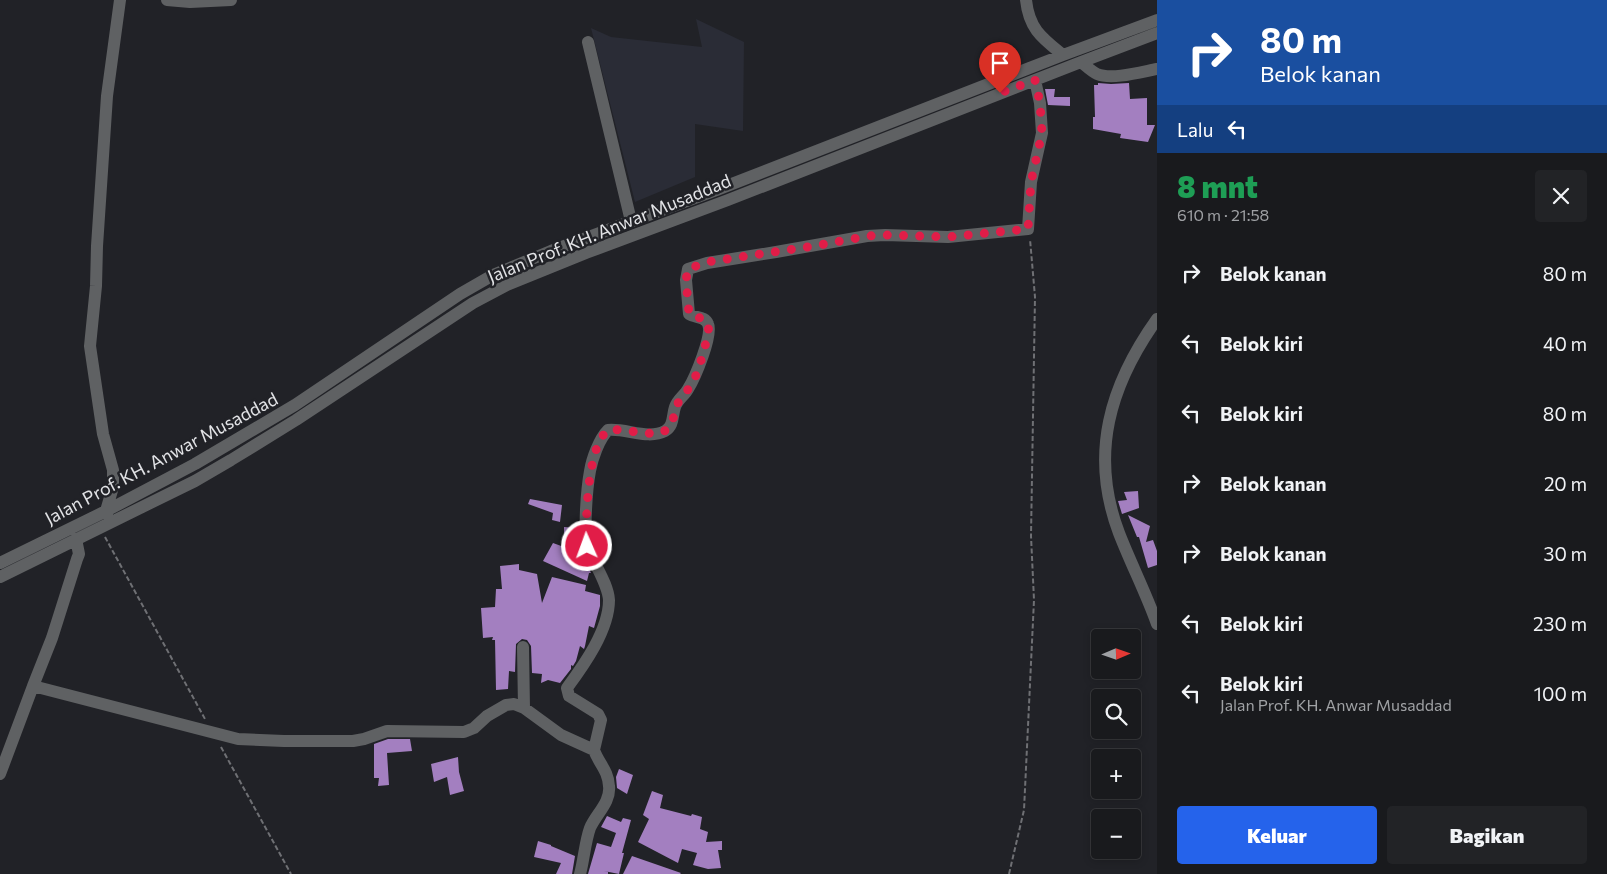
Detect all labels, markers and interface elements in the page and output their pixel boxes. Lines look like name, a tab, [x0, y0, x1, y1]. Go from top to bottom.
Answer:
text: 80 m	[1260, 17, 1342, 60]
icon: right	[1177, 20, 1242, 85]
pin	[979, 42, 1021, 93]
icon: arrive	[986, 49, 1014, 77]
text: Belok kanan	[1260, 60, 1381, 87]
icon: left	[1223, 115, 1251, 143]
text: Lalu	[1177, 118, 1213, 141]
text: 8 mnt	[1177, 167, 1258, 204]
street label: Jalan Prof. KH. Anwar Musaddad	[484, 169, 734, 287]
button: close	[1535, 170, 1587, 222]
text: 610 m · 21:58	[1177, 205, 1269, 224]
icon: right	[1177, 259, 1205, 287]
text: Belok kanan	[1220, 262, 1327, 285]
text: 80 m	[1543, 262, 1587, 285]
icon: left	[1177, 329, 1205, 357]
text: Belok kiri	[1220, 332, 1303, 355]
text: 40 m	[1543, 332, 1587, 355]
street label: Jalan Prof. KH. Anwar Musaddad	[41, 387, 281, 529]
icon: left	[1177, 399, 1205, 427]
text: Belok kiri	[1220, 402, 1303, 425]
text: 80 m	[1543, 402, 1587, 425]
icon: right	[1177, 469, 1205, 497]
text: Belok kanan	[1220, 472, 1327, 495]
text: 20 m	[1544, 472, 1587, 495]
position arrow	[560, 519, 612, 571]
icon: right	[1177, 539, 1205, 567]
text: Belok kanan	[1220, 542, 1327, 565]
text: 30 m	[1544, 542, 1587, 565]
icon: left	[1177, 609, 1205, 637]
text: Belok kiri	[1220, 612, 1303, 635]
text: 230 m	[1533, 612, 1587, 635]
north arrow	[1091, 629, 1141, 679]
map controls	[1091, 629, 1141, 859]
text: Belok kiri	[1220, 672, 1303, 695]
icon: left	[1177, 679, 1205, 707]
text: 100 m	[1534, 682, 1587, 705]
button: search	[1091, 689, 1141, 739]
text: Jalan Prof. KH. Anwar Musaddad	[1220, 695, 1452, 714]
button: +	[1091, 749, 1141, 799]
button: Keluar	[1177, 806, 1377, 864]
button: Bagikan	[1387, 806, 1587, 864]
button: −	[1091, 809, 1141, 859]

